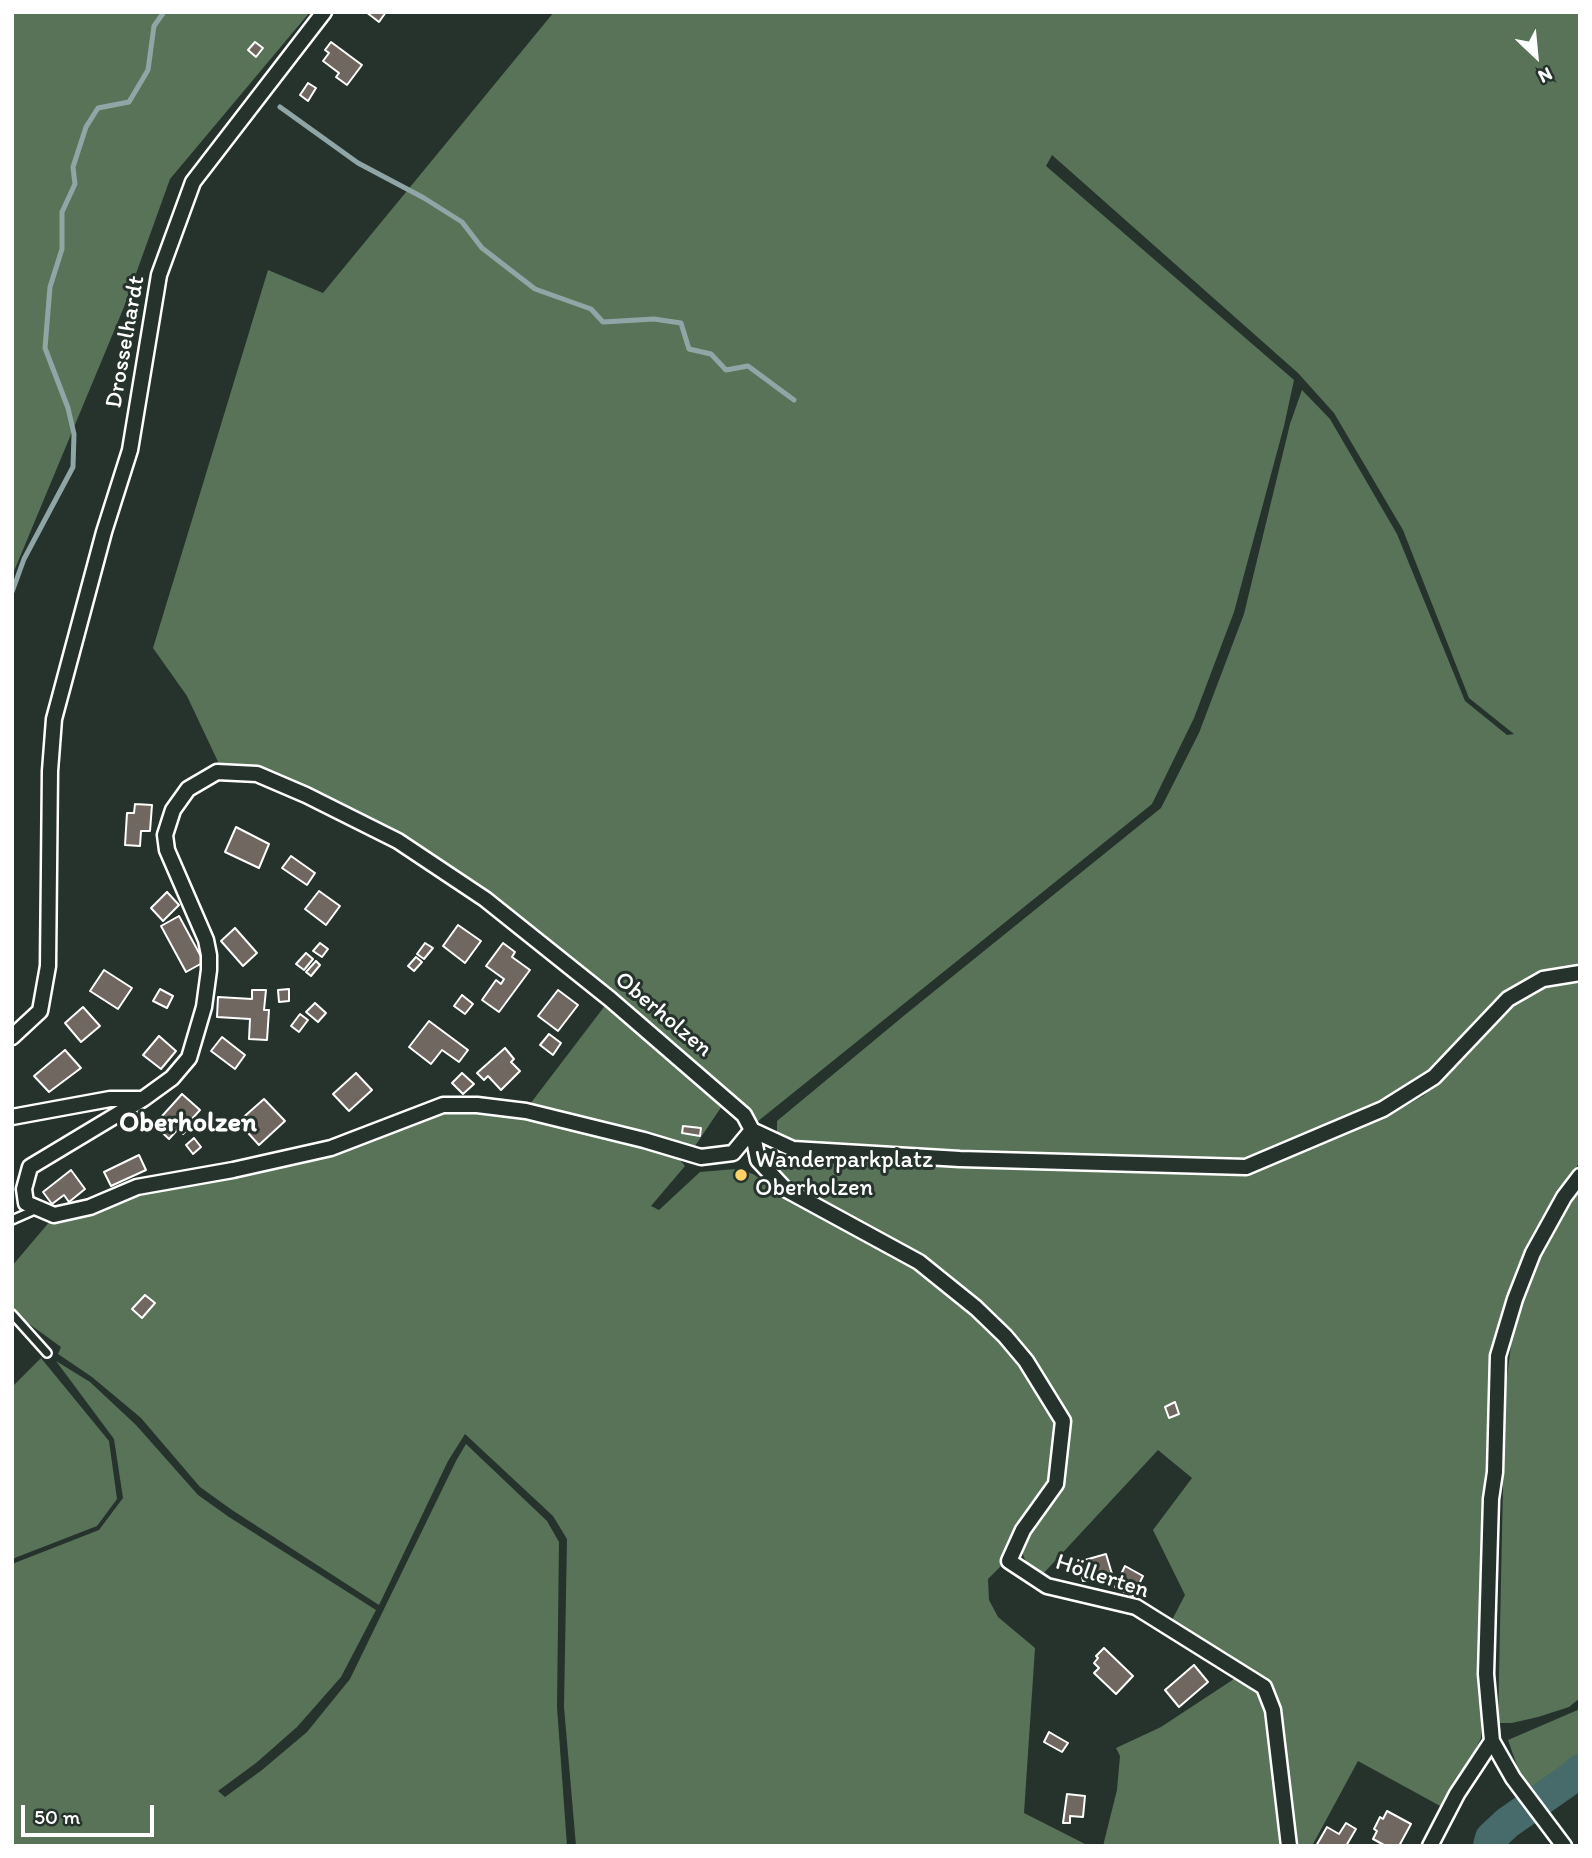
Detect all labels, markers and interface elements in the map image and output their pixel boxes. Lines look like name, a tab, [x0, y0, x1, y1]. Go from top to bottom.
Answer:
north arrow	[1501, 21, 1571, 91]
text: N	[1535, 62, 1556, 88]
street label: Drosselhardt	[100, 274, 152, 410]
street label: Oberholzen	[608, 966, 718, 1064]
district label: Oberholzen	[119, 1107, 257, 1141]
place label: Wanderparkplatz Oberholzen	[755, 1147, 933, 1203]
marker: Wanderparkplatz Oberholzen	[733, 1167, 749, 1183]
street label: Höllerten	[1052, 1548, 1152, 1606]
scale bar	[24, 1792, 158, 1836]
text: 50 m	[34, 1804, 80, 1829]

